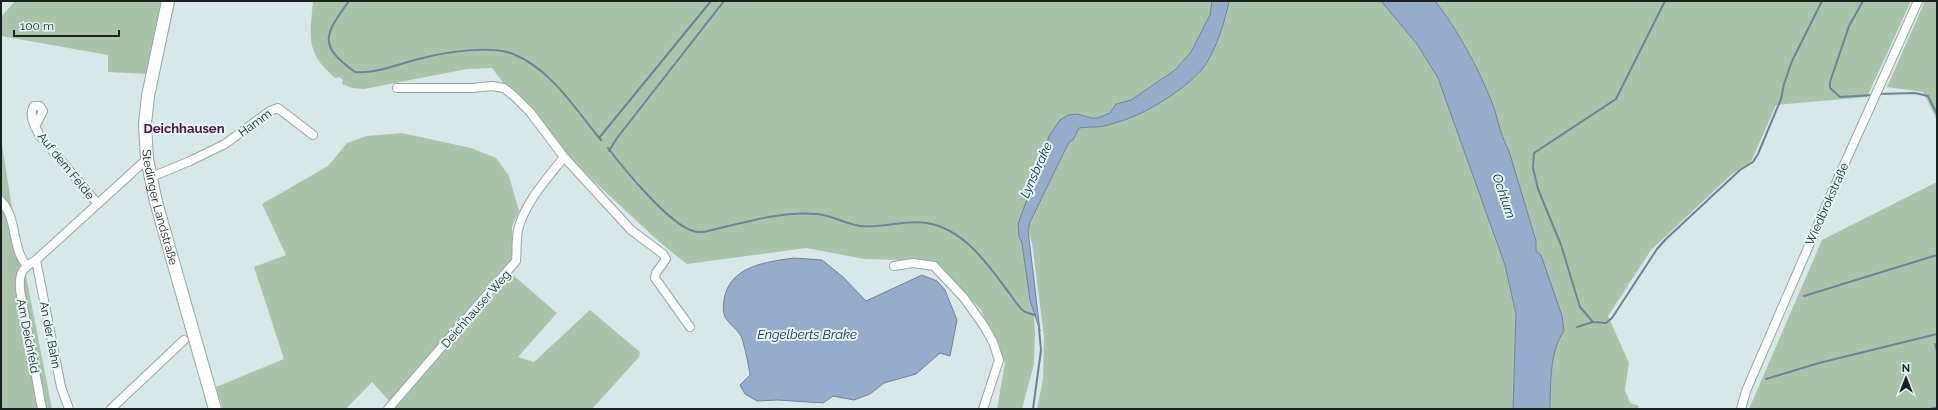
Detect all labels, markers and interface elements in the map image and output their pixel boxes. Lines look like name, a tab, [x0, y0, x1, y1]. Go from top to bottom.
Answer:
scale bar	[14, 12, 119, 38]
text: 100 m	[20, 19, 54, 33]
street label: Hamm	[236, 106, 274, 140]
district label: Deichhausen	[143, 121, 225, 136]
street label: Auf dem Felde	[35, 130, 97, 202]
water label: Lynsbrake	[1017, 140, 1055, 200]
street label: Stedinger Landstraße	[139, 149, 181, 267]
street label: Wiedbrokstraße	[1803, 161, 1851, 247]
water label: Ochtum	[1489, 172, 1519, 220]
street label: Deichhauser Weg	[439, 267, 513, 351]
street label: Am Deichfeld	[14, 298, 42, 374]
street label: An der Bahn	[37, 300, 63, 370]
water label: Engelberts Brake	[757, 327, 857, 342]
north arrow	[1886, 358, 1926, 398]
text: N	[1902, 362, 1910, 375]

